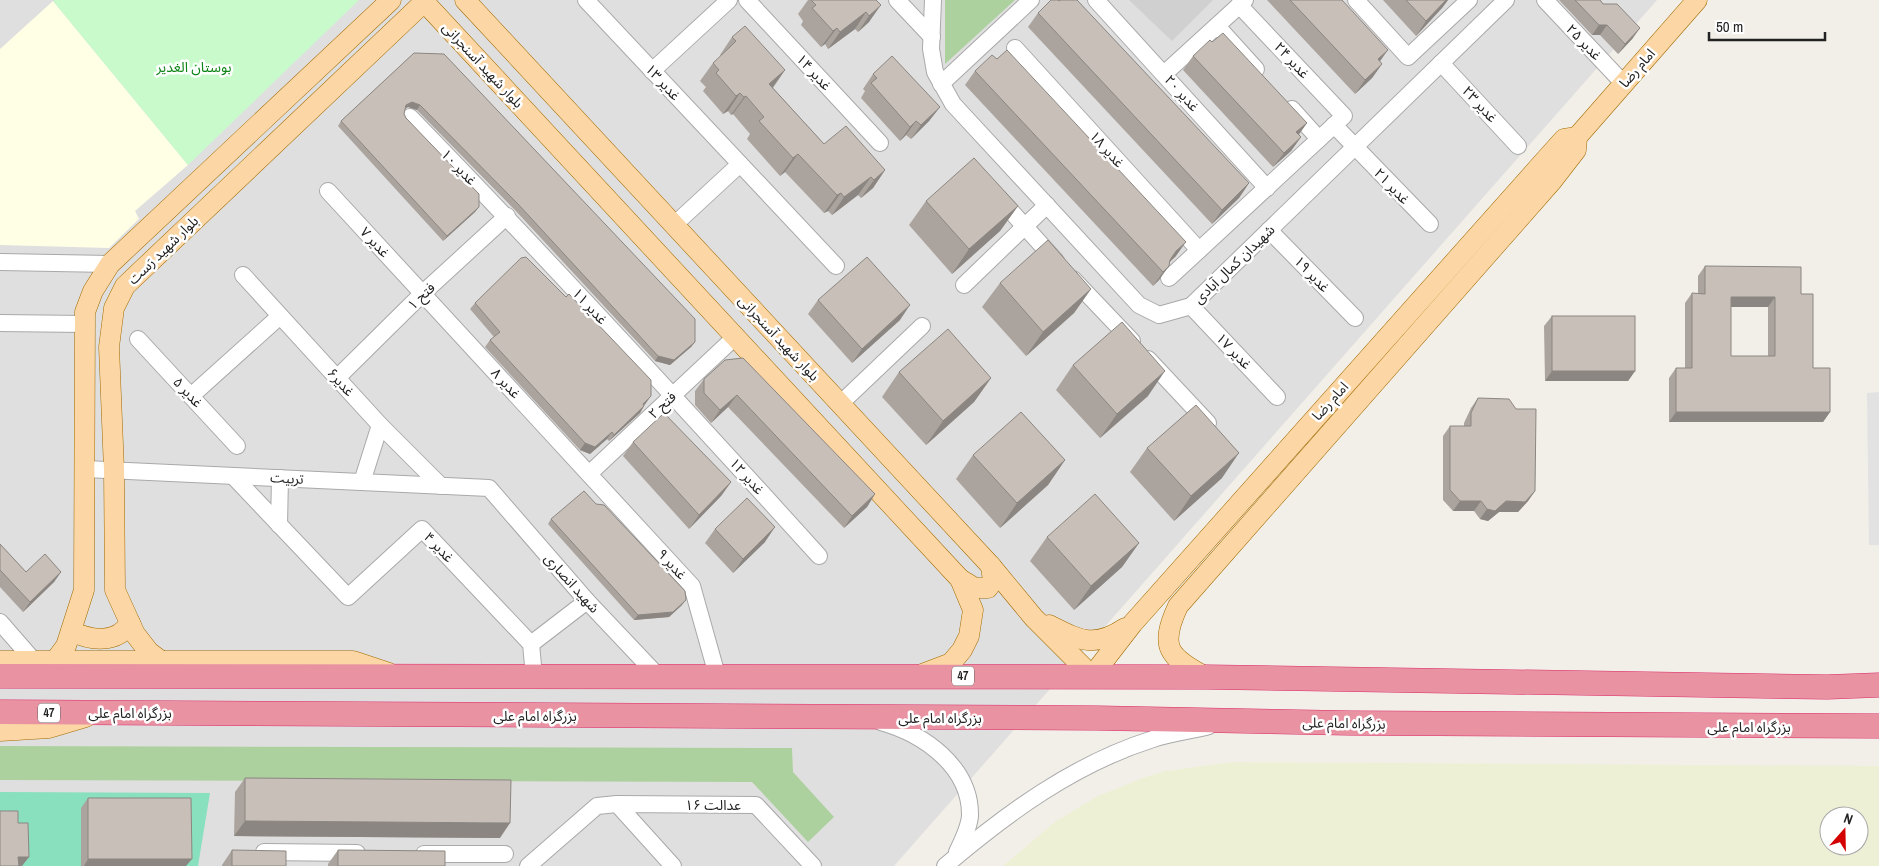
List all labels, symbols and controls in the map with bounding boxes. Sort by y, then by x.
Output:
scale bar [1709,10,1825,42]
text: 50 m [1716,16,1743,37]
street label: بلوار شهید آسنجرانی [439,18,528,112]
street label: غدیر ۲۵ [1562,20,1606,64]
street label: غدیر ۲۴ [1271,38,1313,82]
street label: امام رضا [1615,45,1660,93]
street label: غدیر ۱۴ [793,50,835,94]
park label: بوستان الغدیر [156,58,232,76]
street label: غدیر ۱۳ [642,60,684,104]
street label: غدیر ۲۰ [1161,71,1203,115]
street label: غدیر ۲۳ [1459,82,1501,126]
street label: غدیر ۱۸ [1086,127,1128,171]
street label: غدیر ۱۰ [437,145,481,189]
street label: غدیر ۲۱ [1370,164,1414,208]
street label: بلوار شهید رَست [124,212,202,288]
street label: شهیدان کمال آبادی [1190,221,1278,307]
street label: غدیر ۷ [356,223,394,261]
street label: غدیر ۱۹ [1290,252,1334,296]
street label: فتح ۱ [403,278,440,315]
street label: غدیر ۱۱ [569,284,611,328]
street label: بلوار شهید آسنجرانی [735,291,824,385]
street label: غدیر ۱۷ [1212,329,1256,373]
street label: غدیر۶ [324,364,358,400]
street label: غدیر ۸ [487,364,525,402]
street label: غدیر ۵ [169,373,207,411]
street label: امام رضا [1308,378,1354,426]
street label: فتح ۲ [644,388,681,424]
street label: غدیر ۱۲ [726,454,768,498]
street label: تربیت [270,468,304,488]
street label: غدیر ۴ [420,528,458,566]
street label: غدیر ۹ [653,545,691,583]
street label: شهید انصاری [540,549,604,617]
road number: 47 [952,666,974,686]
road number: 47 [38,704,60,722]
street label: بزرگراه امام علی [88,704,172,724]
street label: بزرگراه امام علی [493,707,577,727]
street label: بزرگراه امام علی [898,709,982,729]
street label: بزرگراه امام علی [1302,713,1386,735]
street label: بزرگراه امام علی [1707,718,1791,738]
street label: عدالت ۱۶ [685,796,741,814]
north arrow [1819,806,1869,856]
text: N [1841,809,1855,829]

